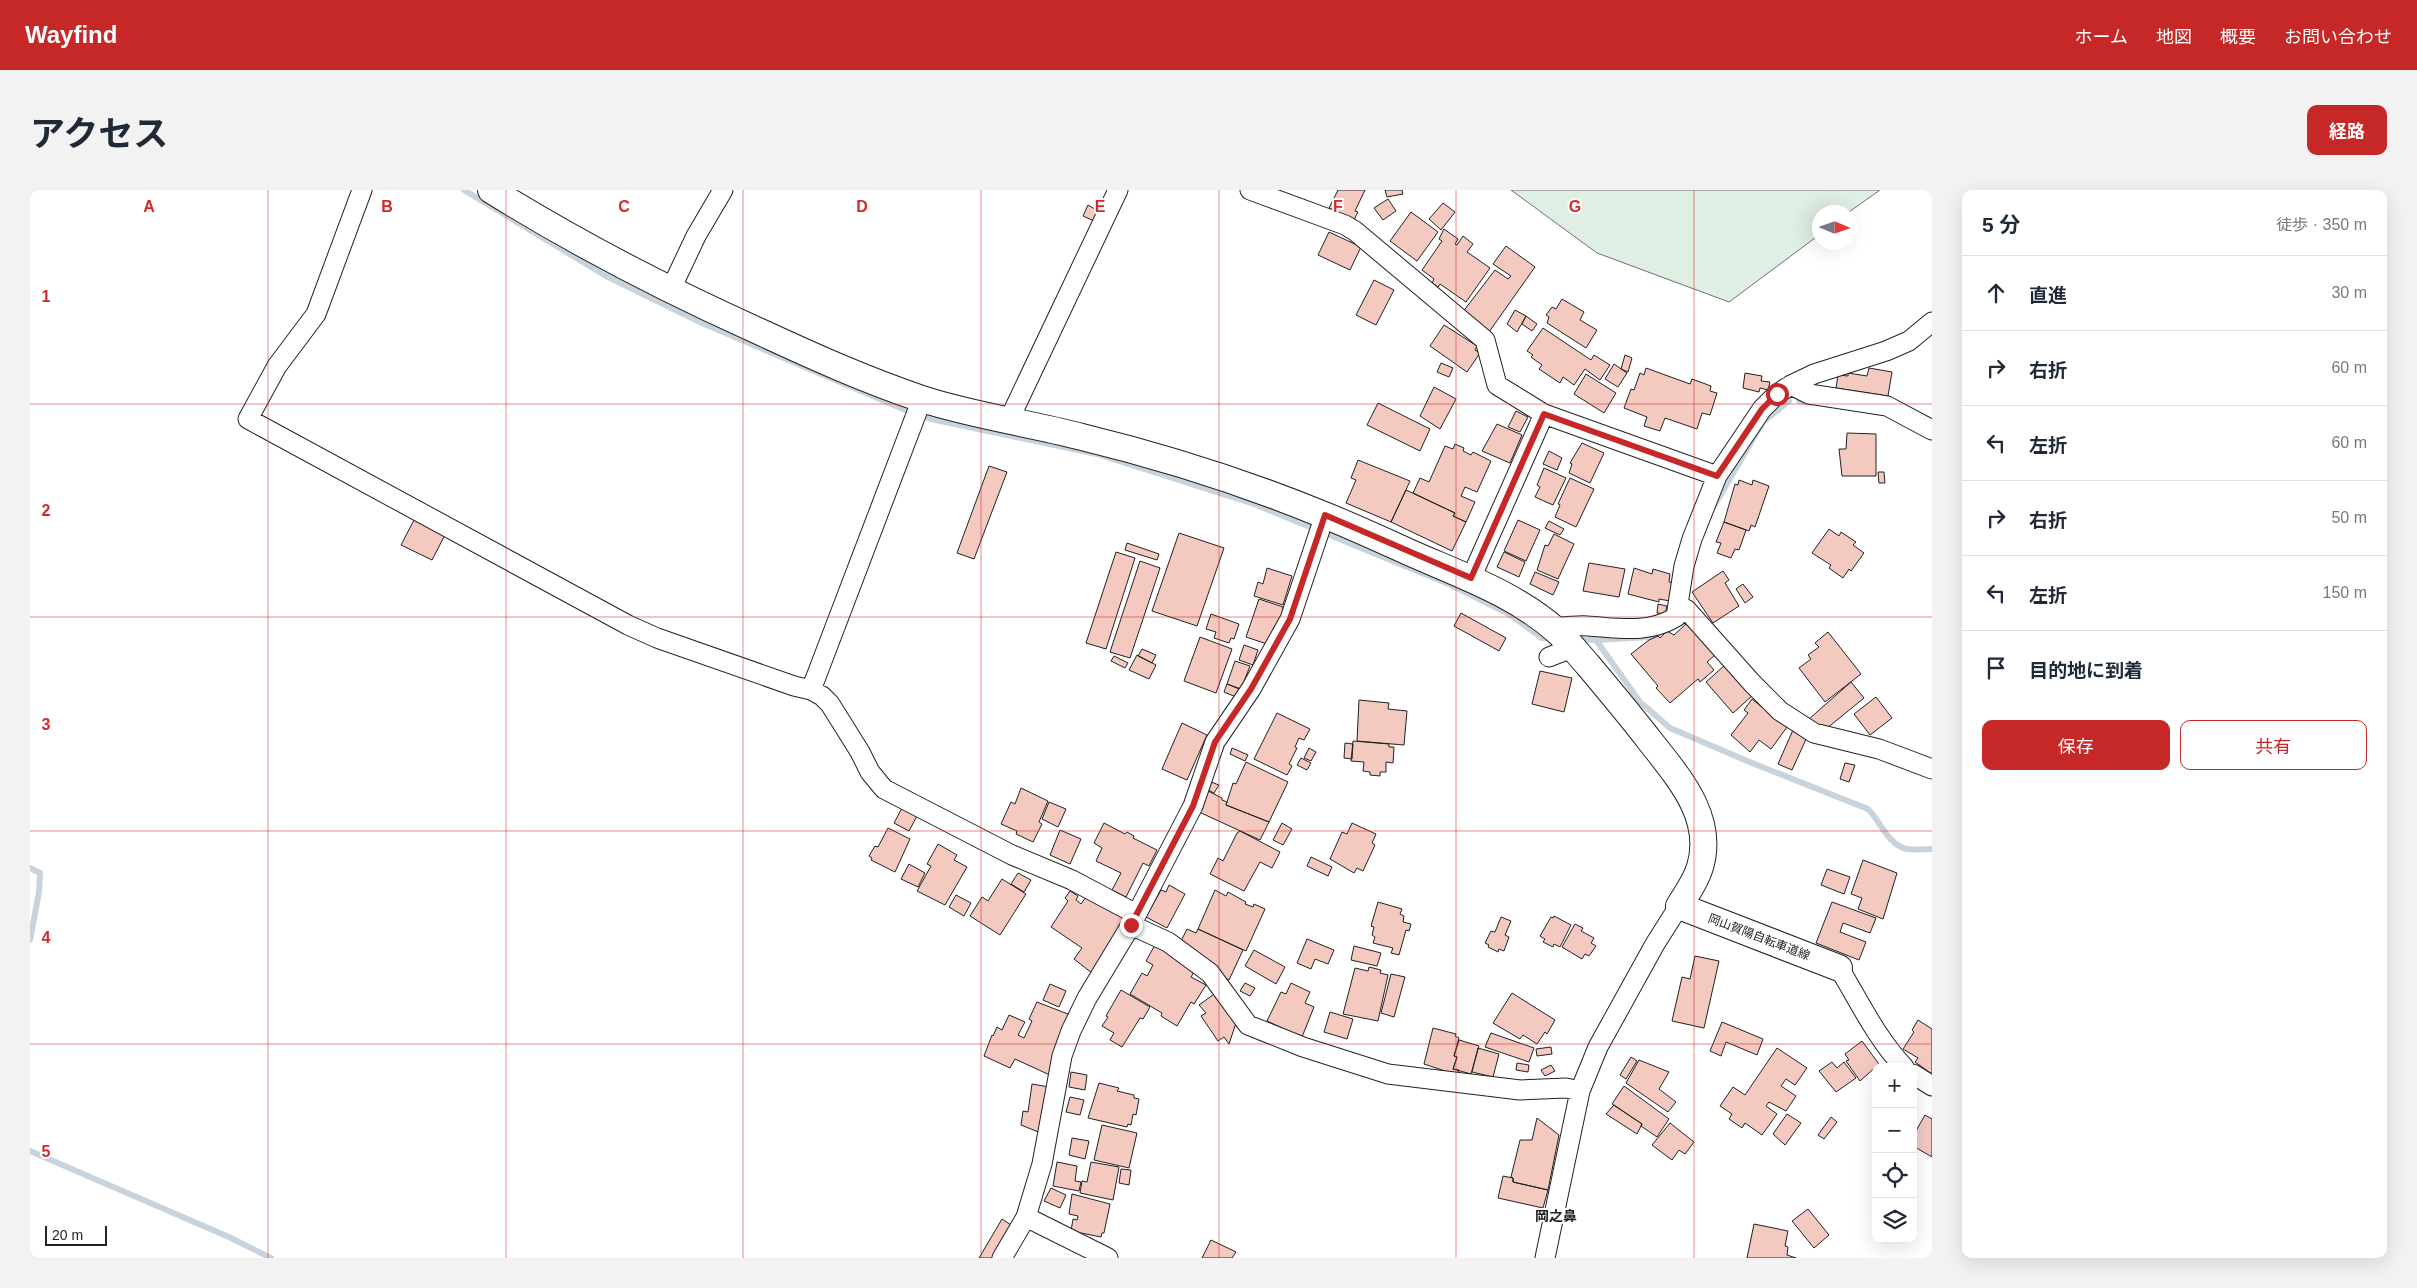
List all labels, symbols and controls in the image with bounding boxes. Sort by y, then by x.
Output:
text: Wayfind [25,21,117,48]
text: ホーム [2075,27,2128,47]
text: 地図 [2156,27,2192,47]
text: 概要 [2220,27,2256,47]
text: お問い合わせ [2284,27,2392,47]
button: 経路 [2307,105,2387,155]
text: アクセス [30,114,168,153]
text: A [143,198,155,215]
text: B [381,198,393,215]
text: C [618,198,630,215]
text: D [856,198,868,215]
text: E [1095,198,1106,215]
text: F [1333,198,1343,215]
text: G [1569,198,1581,215]
north arrow [1812,205,1857,250]
text: 5 分 [1982,213,2021,236]
text: 徒歩 · 350 m [2276,216,2367,233]
icon: ahead [1982,279,2010,307]
text: 30 m [2331,284,2367,301]
text: 直進 [2029,285,2067,306]
text: 1 [42,288,51,305]
icon: right [1982,354,2010,382]
text: 60 m [2331,359,2367,376]
text: 右折 [2029,360,2067,381]
route start [1766,383,1789,406]
icon: left [1982,429,2010,457]
text: 60 m [2331,434,2367,451]
text: 左折 [2029,435,2067,456]
text: 2 [42,502,51,519]
icon: right [1982,504,2010,532]
text: 50 m [2331,509,2367,526]
text: 右折 [2029,510,2067,531]
icon: left [1982,579,2010,607]
text: 150 m [2323,584,2367,601]
text: 左折 [2029,585,2067,606]
icon: arrive [1982,654,2010,682]
text: 目的地に到着 [2029,660,2143,681]
text: 3 [42,716,51,733]
button: 保存 [1982,720,2170,770]
button: 共有 [2180,720,2367,770]
street label: 岡山賀陽自転車道線 [1706,911,1812,963]
route end [1120,914,1143,937]
text: 4 [42,929,51,946]
map controls [1872,1063,1917,1243]
button: + [1872,1063,1917,1108]
button: − [1872,1108,1917,1153]
text: 5 [42,1143,51,1160]
button: locate [1872,1153,1917,1198]
button: layers [1872,1198,1917,1243]
district label: 岡之鼻 [1535,1208,1577,1224]
scale bar [45,1223,108,1246]
text: 20 m [52,1227,83,1243]

